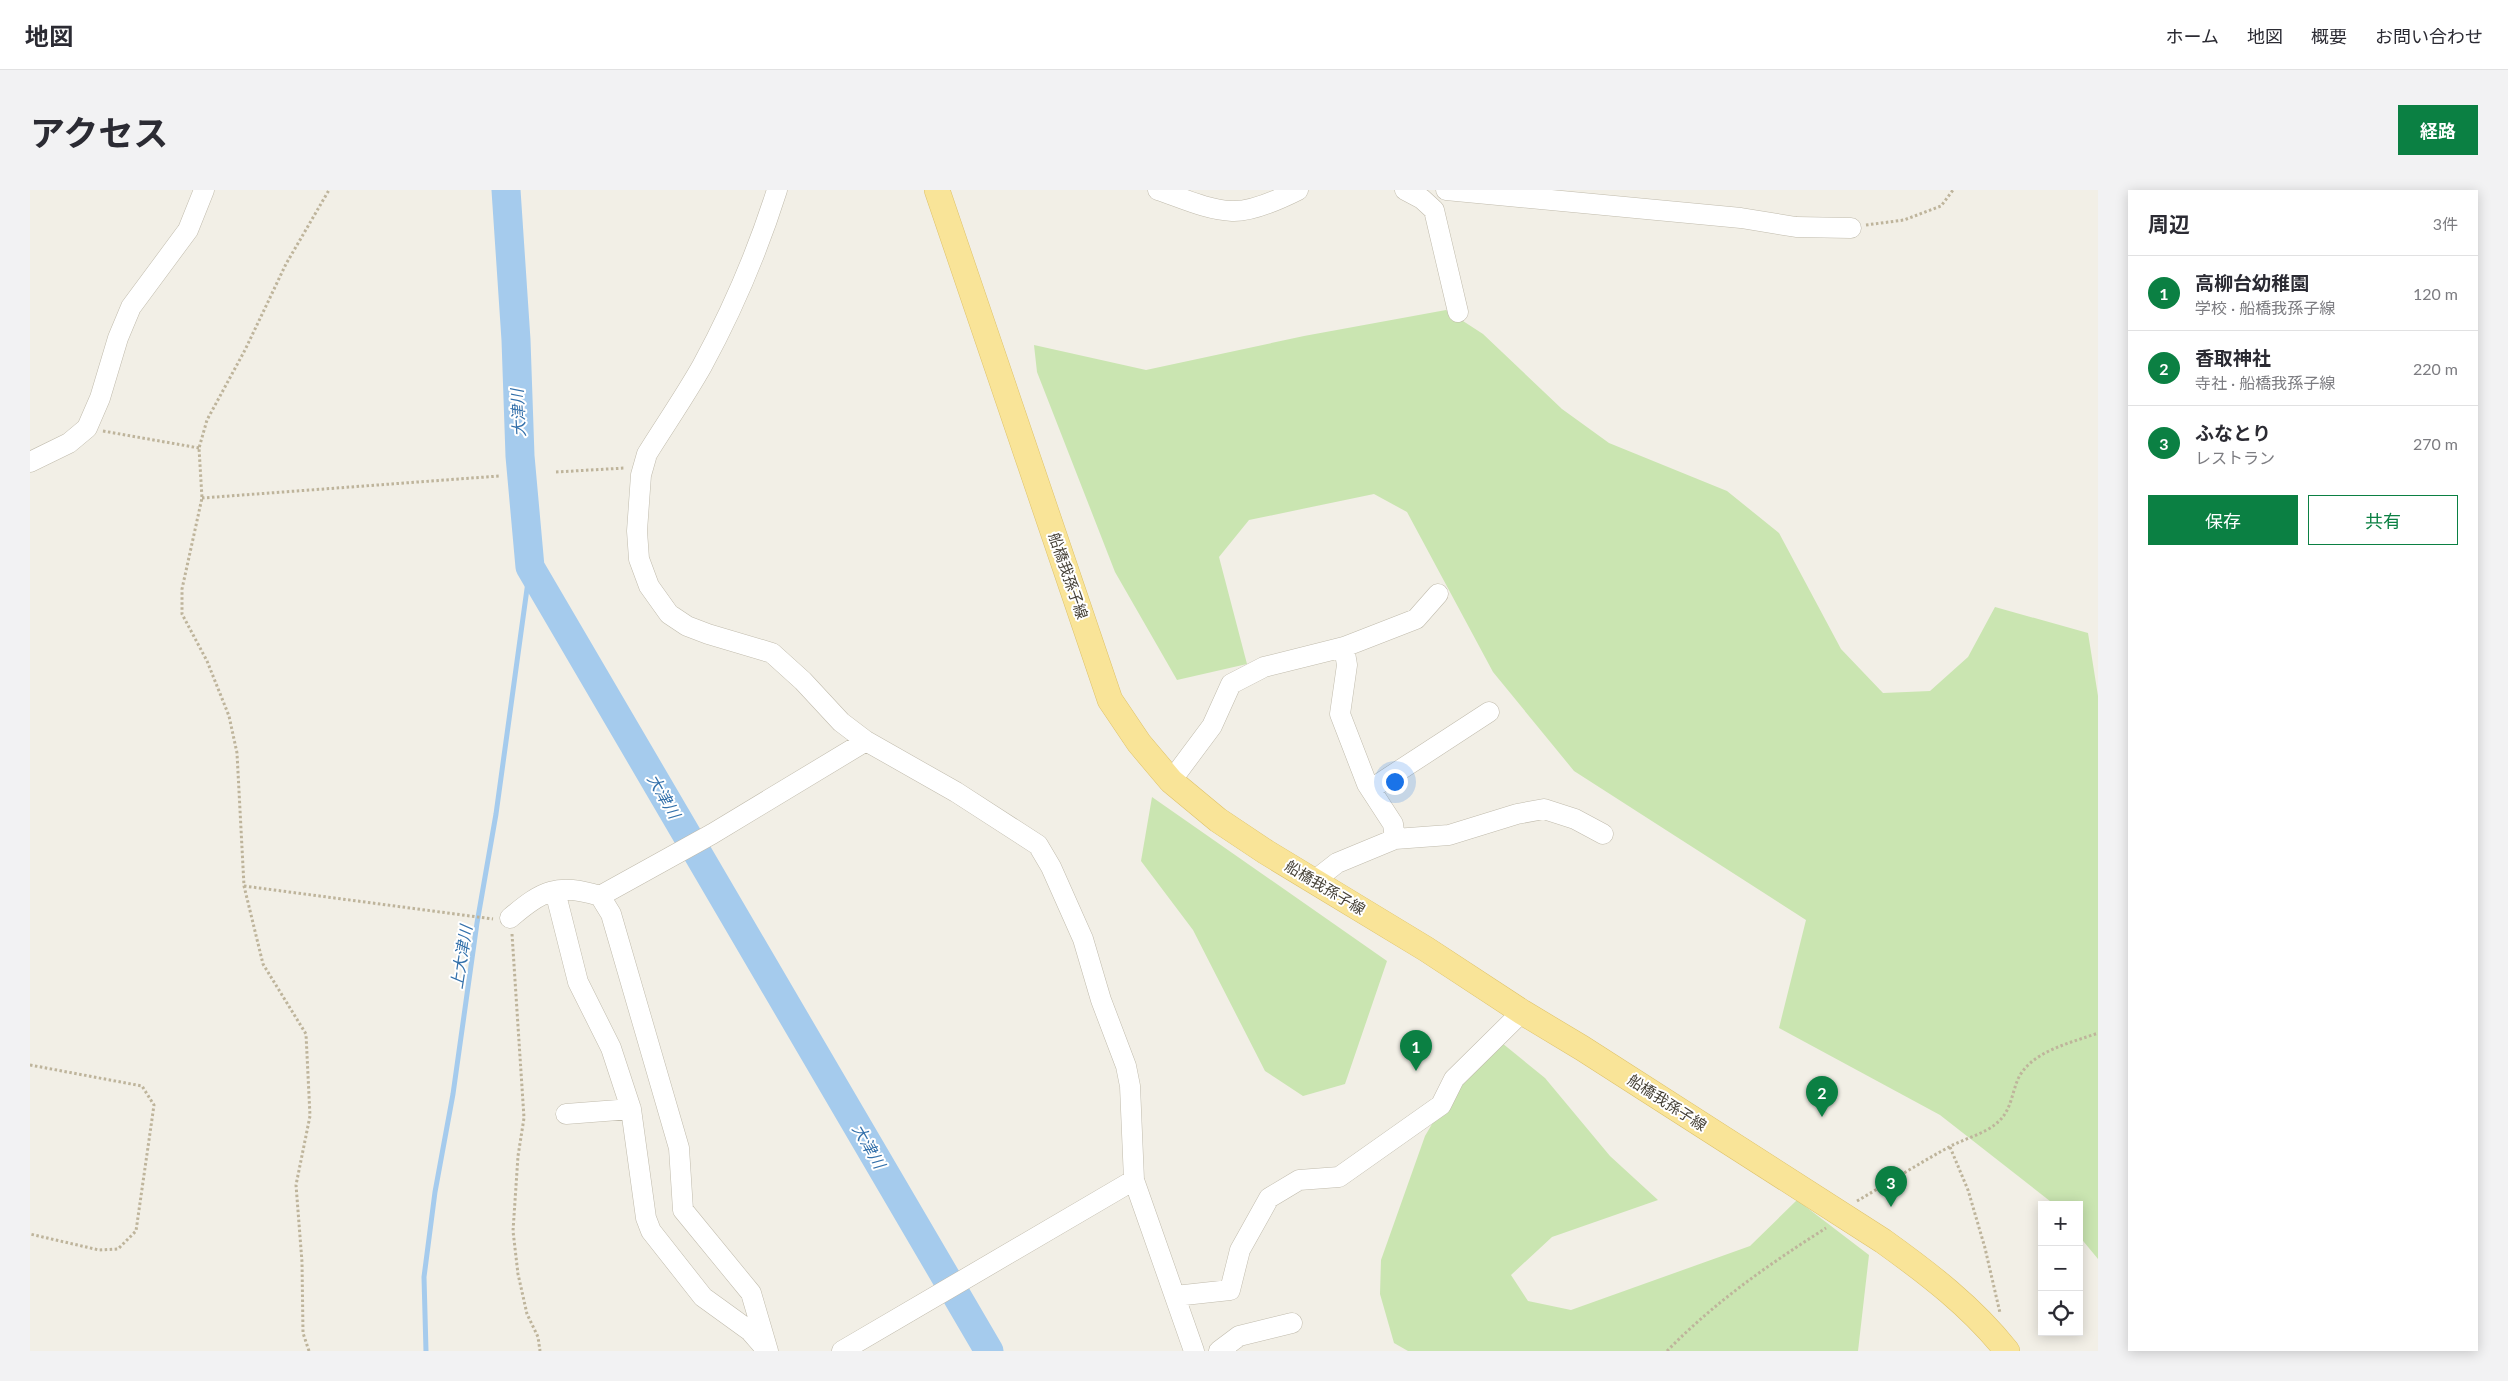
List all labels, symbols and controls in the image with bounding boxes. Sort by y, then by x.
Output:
text: 地図 [25,21,73,50]
text: ホーム [2166,25,2219,47]
text: 地図 [2247,25,2283,47]
text: 概要 [2311,25,2347,47]
text: お問い合わせ [2375,25,2483,47]
button: 経路 [2398,105,2478,155]
text: アクセス [30,111,168,153]
text: 周辺 [2148,211,2190,236]
text: 3件 [2433,214,2458,233]
text: 高柳台幼稚園 [2195,271,2309,294]
text: 1 [2159,284,2169,303]
text: 120 m [2413,284,2458,303]
text: 学校 · 船橋我孫子線 [2195,298,2335,317]
text: 香取神社 [2195,346,2271,369]
text: 2 [2159,359,2169,378]
text: 220 m [2413,359,2458,378]
text: 寺社 · 船橋我孫子線 [2195,373,2335,392]
water label: 大津川 [507,387,528,437]
text: ふなとり [2195,421,2271,444]
text: 3 [2159,434,2169,453]
text: 270 m [2413,434,2458,453]
text: レストラン [2195,448,2275,467]
button: 保存 [2148,495,2298,545]
button: 共有 [2308,495,2458,545]
street label: 船橋我孫子線 [1046,530,1092,621]
your location [1382,769,1408,795]
water label: 大津川 [644,770,686,823]
street label: 船橋我孫子線 [1282,856,1369,918]
water label: 上大津川 [446,922,475,990]
pin: 1 [1400,1030,1432,1071]
street label: 船橋我孫子線 [1625,1070,1710,1134]
pin: 2 [1806,1076,1838,1117]
water label: 大津川 [849,1120,891,1173]
pin: 3 [1875,1166,1907,1207]
map controls [2038,1201,2083,1336]
button: + [2038,1201,2083,1246]
button: − [2038,1246,2083,1291]
button: locate [2038,1291,2083,1336]

